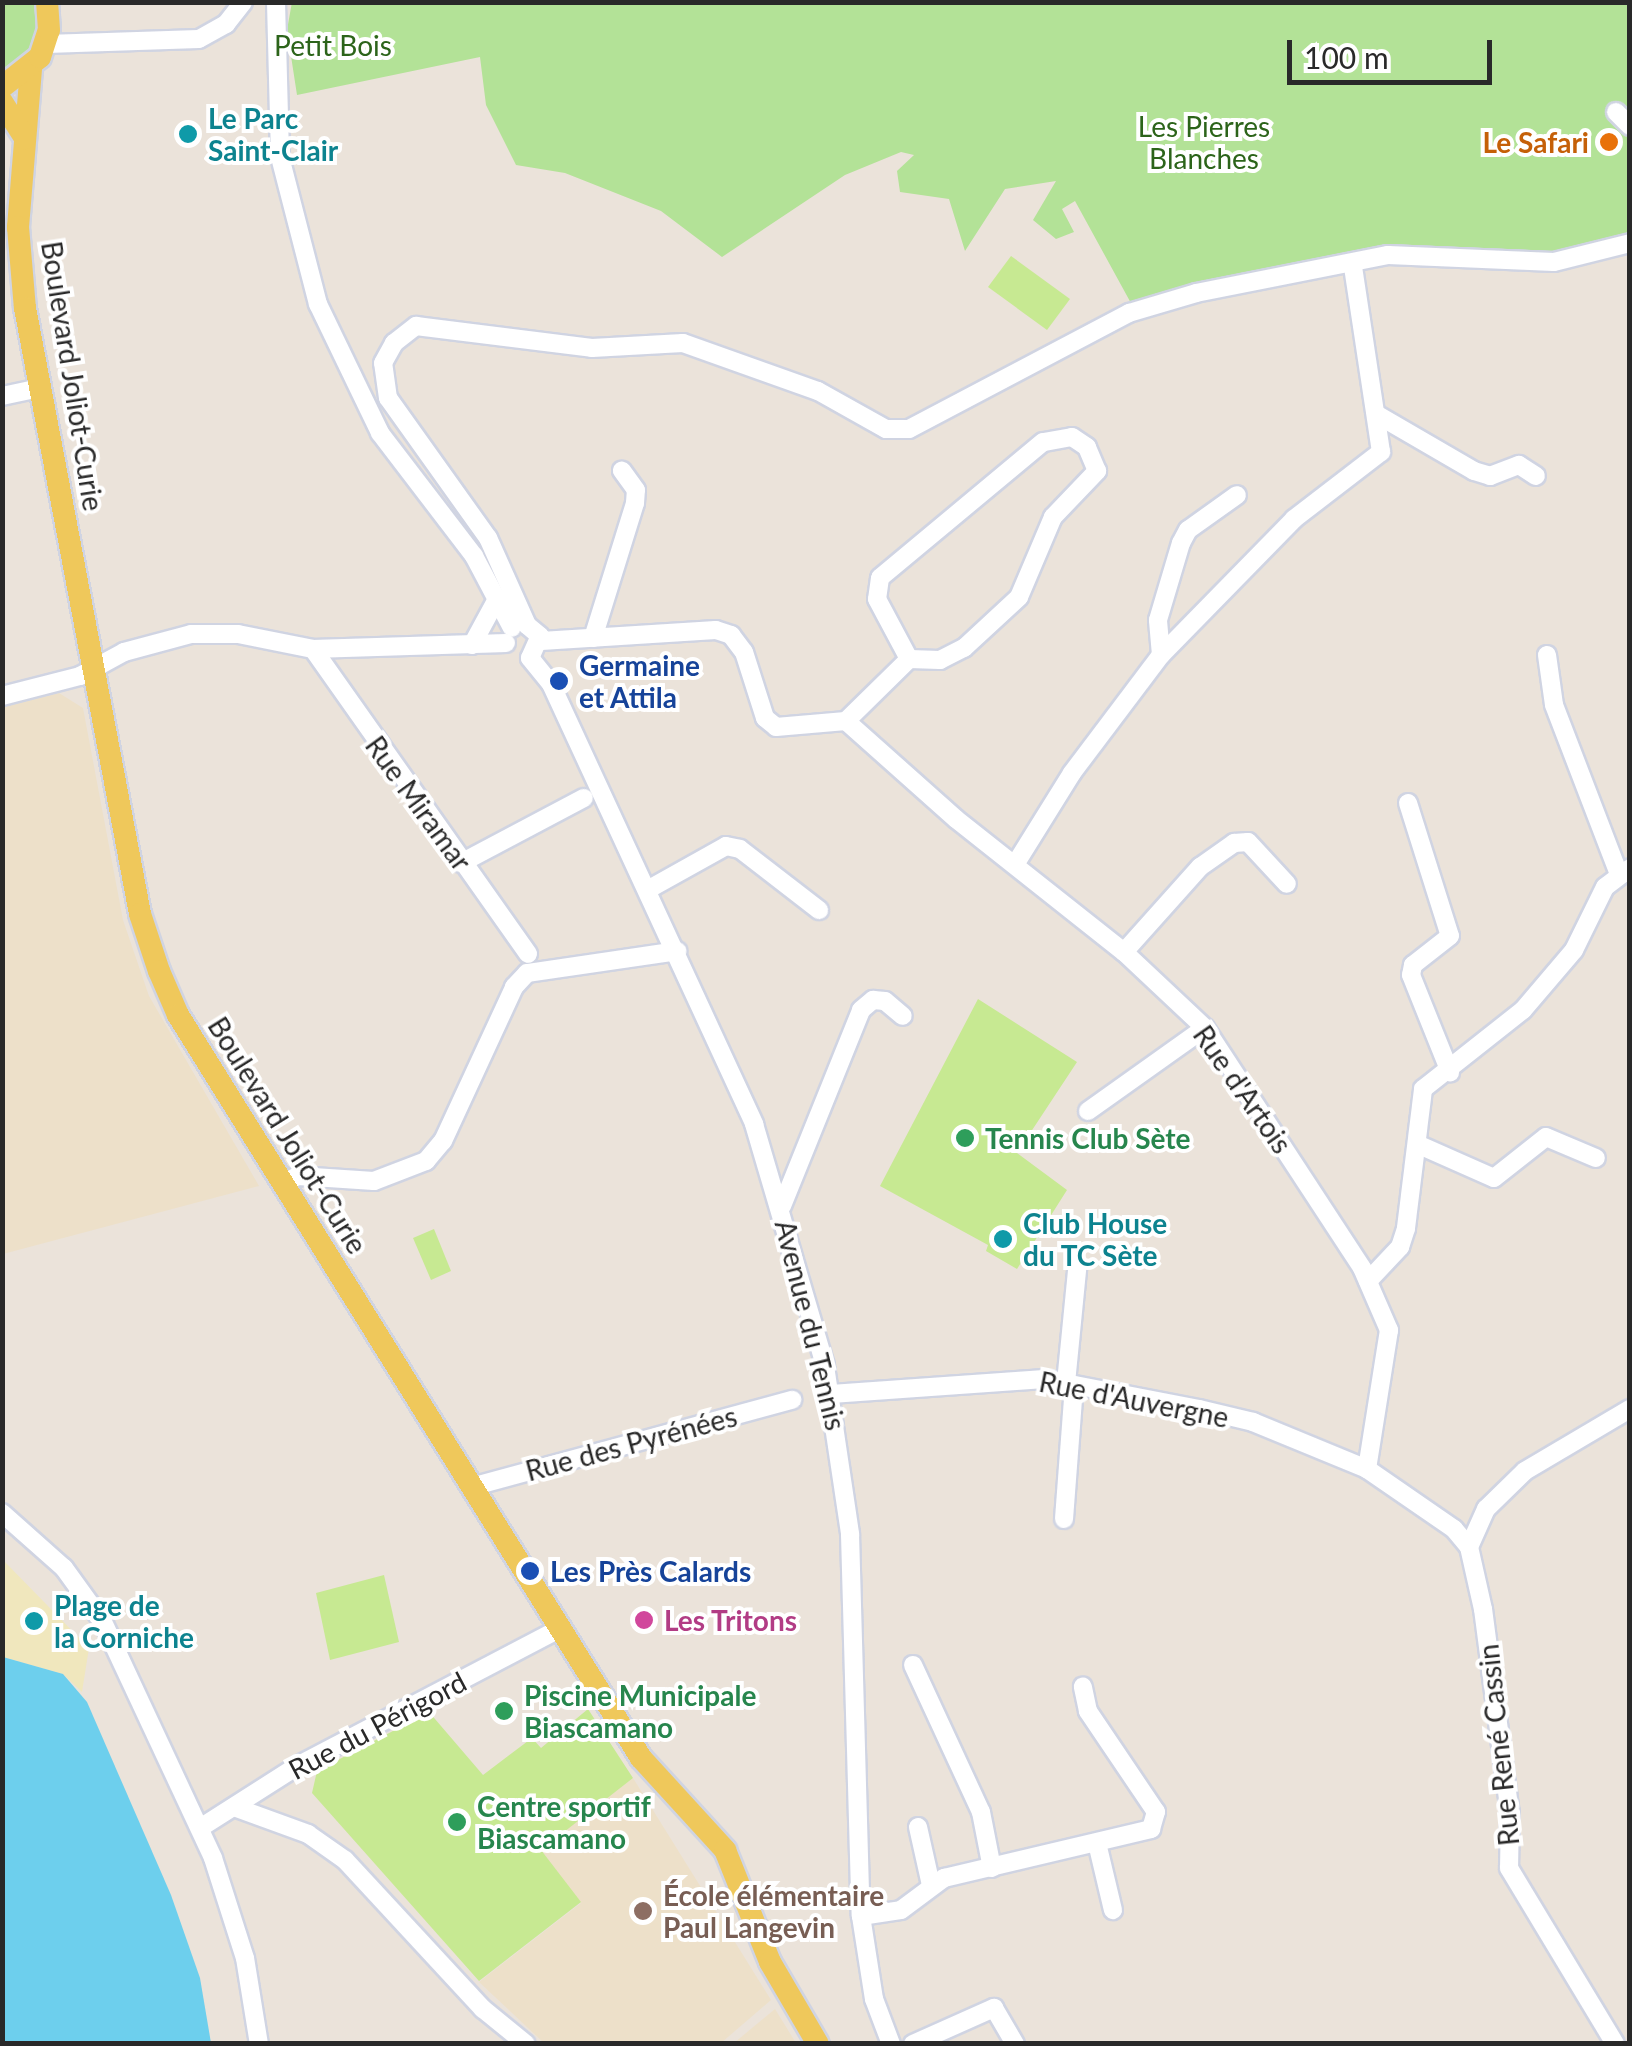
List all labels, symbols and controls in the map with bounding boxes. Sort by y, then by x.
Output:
scale bar [1292,20,1497,82]
park label: Petit Bois [274,28,392,62]
text: 100 m [1304,39,1389,75]
place label: Le Parc Saint-Clair [208,101,338,167]
park label: Les Pierres Blanches [1138,109,1270,175]
marker: Le Parc Saint-Clair [177,123,199,145]
place label: Le Safari [1483,125,1589,159]
marker: Le Safari [1598,131,1620,153]
street label: Boulevard Joliot-Curie [35,238,111,514]
place label: Germaine et Attila [579,648,700,714]
marker: Germaine et Attila [548,670,570,692]
street label: Rue Miramar [359,729,479,877]
street label: Boulevard Joliot-Curie [201,1010,375,1260]
street label: Rue d'Artois [1187,1019,1299,1159]
place label: Tennis Club Sète [985,1121,1191,1155]
marker: Tennis Club Sète [954,1127,976,1149]
place label: Club House du TC Sète [1023,1206,1167,1272]
street label: Avenue du Tennis [769,1216,853,1434]
marker: Club House du TC Sète [992,1228,1014,1250]
street label: Rue d'Auvergne [1036,1364,1232,1434]
street label: Rue des Pyrénées [522,1399,740,1487]
place label: Les Près Calards [550,1554,751,1588]
marker: Les Près Calards [519,1560,541,1582]
place label: Plage de la Corniche [54,1588,194,1654]
place label: Les Tritons [664,1603,798,1637]
marker: Les Tritons [633,1609,655,1631]
marker: Plage de la Corniche [23,1610,45,1632]
street label: Rue René Cassin [1471,1642,1525,1848]
street label: Rue du Périgord [282,1664,472,1786]
place label: Piscine Municipale Biascamano [524,1678,756,1744]
marker: Piscine Municipale Biascamano [493,1700,515,1722]
place label: Centre sportif Biascamano [477,1789,651,1855]
marker: Centre sportif Biascamano [446,1811,468,1833]
place label: École élémentaire Paul Langevin [663,1878,884,1944]
marker: École élémentaire Paul Langevin [632,1900,654,1922]

